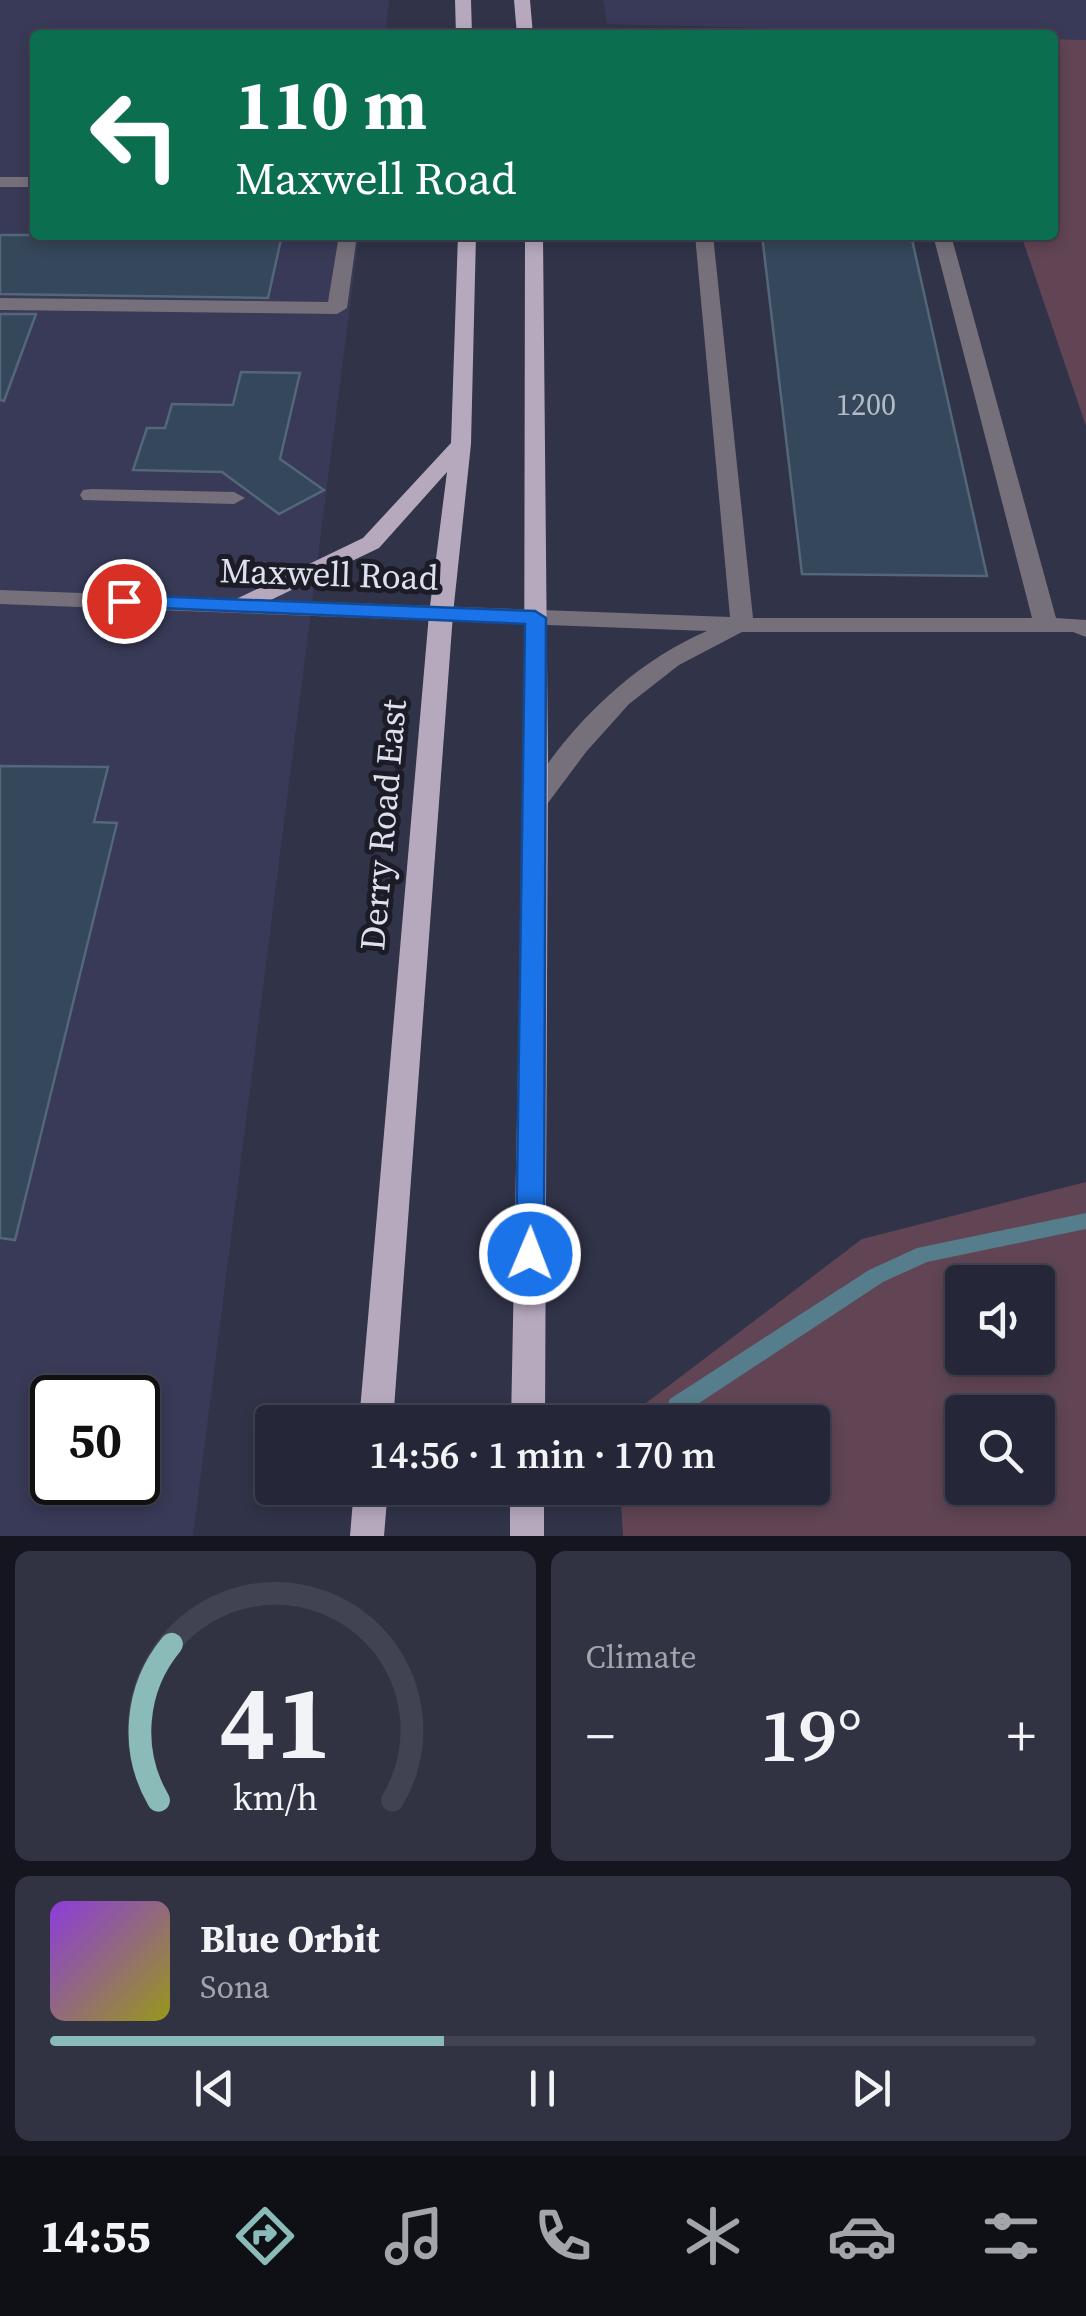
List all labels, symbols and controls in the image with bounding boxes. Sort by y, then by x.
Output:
text: 110 m [235,56,427,152]
icon: left [70,70,200,200]
text: Maxwell Road [235,147,517,209]
house number: 1200 [836,384,896,425]
street label: Maxwell Road [219,546,439,602]
pin [82,559,167,644]
icon: arrive [97,574,152,629]
street label: Derry Road East [348,697,418,952]
position arrow [478,1202,582,1306]
map controls [945,1265,1055,1505]
button: sound [945,1265,1055,1375]
speed limit sign: 50 [30,1375,160,1505]
button: search [945,1395,1055,1505]
text: 14:56 · 1 min · 170 m [369,1429,716,1481]
text: Climate [586,1635,697,1679]
text: 41 [219,1650,332,1793]
text: 19° [759,1683,862,1786]
text: − [586,1698,615,1773]
text: + [1007,1698,1036,1773]
text: km/h [233,1773,318,1822]
text: Blue Orbit [200,1913,380,1965]
text: Sona [200,1965,270,2009]
icon: previous [187,2061,242,2116]
icon: pause [515,2061,570,2116]
icon: next [844,2061,899,2116]
icon: directions [230,2201,300,2271]
icon: music [379,2201,449,2271]
icon: phone [528,2201,598,2271]
icon: climate [678,2201,748,2271]
icon: car [827,2201,897,2271]
icon: filters [976,2201,1046,2271]
text: 14:55 [40,2205,151,2267]

